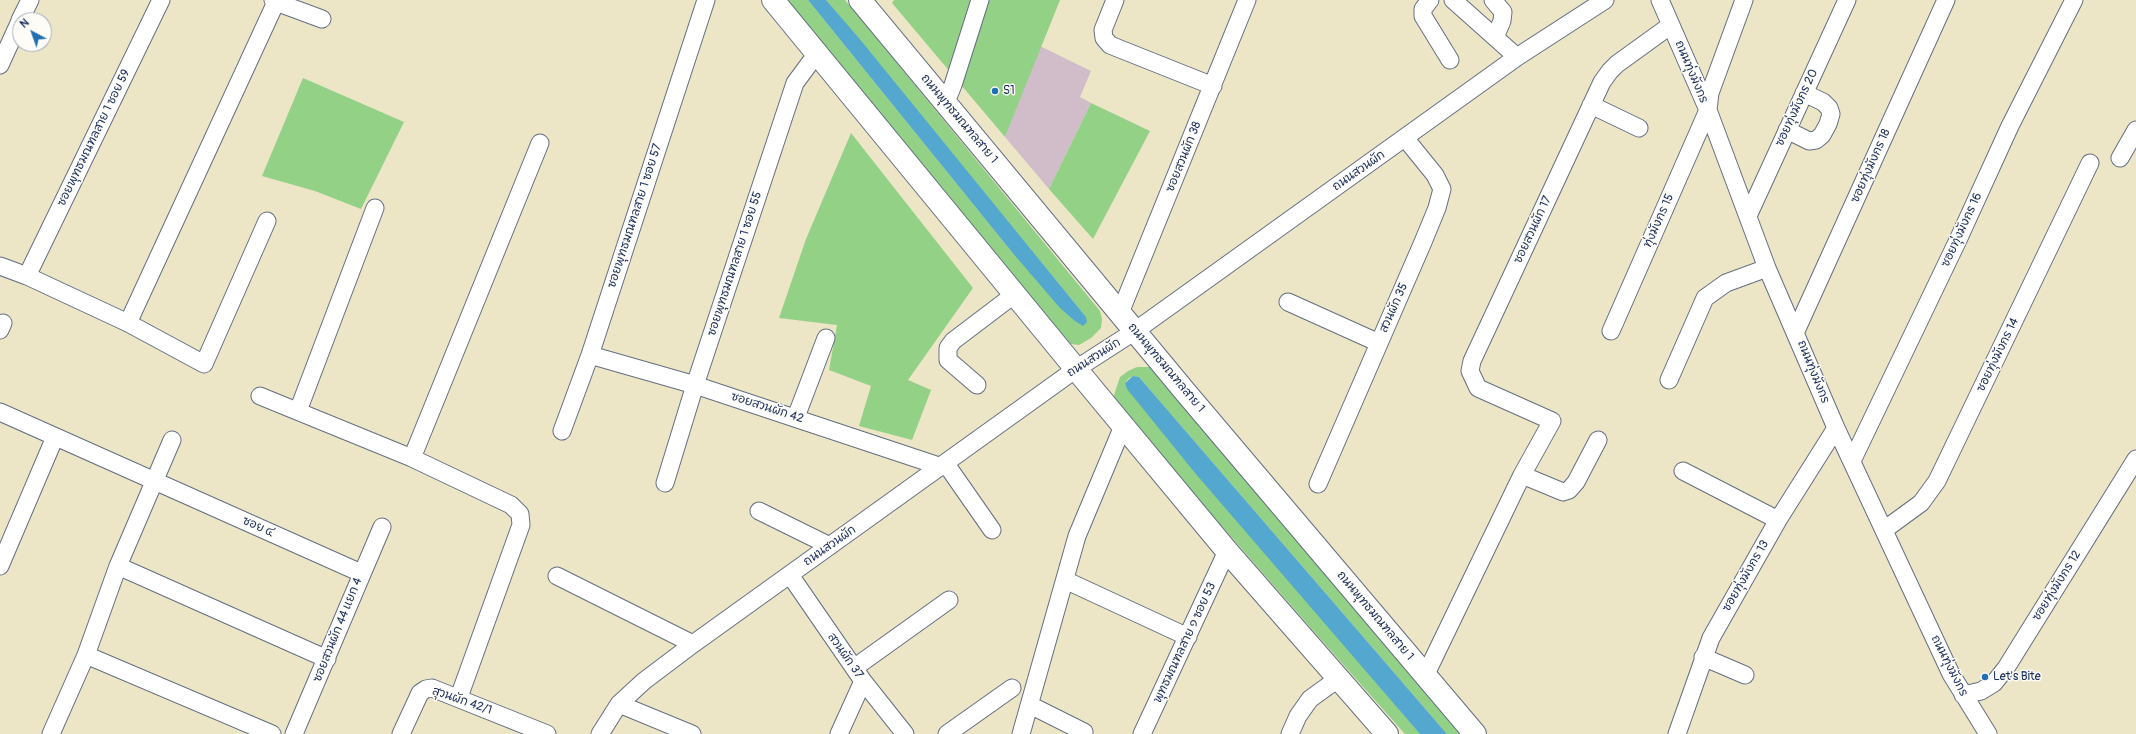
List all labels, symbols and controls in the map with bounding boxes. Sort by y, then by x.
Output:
north arrow [12,12,52,52]
text: N [17,16,32,31]
street label: ถนนทุ่งมังกร [1671,38,1711,106]
street label: ซอยพุทธมณฑลสาย 1 ซอย 59 [54,67,134,209]
street label: ซอยทุ่งมังกร 20 [1773,67,1821,149]
street label: ถนนพุทธมณฑลสาย 1 [918,72,1000,166]
place label: S1 [1003,84,1015,98]
marker: S1 [990,86,1000,96]
street label: ซอยสวนผัก 38 [1163,120,1205,194]
street label: ซอยทุ่งมังกร 18 [1848,127,1894,205]
street label: ซอยพุทธมณฑลสาย 1 ซอย 57 [605,142,665,290]
street label: ถนนสวนผัก [1330,148,1388,194]
street label: ซอยพุทธมณฑลสาย 1 ซอย 55 [705,190,765,338]
street label: ซอยทุ่งมังกร 16 [1939,191,1985,269]
street label: ทุ่งมังกร 15 [1641,192,1677,250]
street label: ซอยสวนผัก 17 [1511,194,1555,266]
street label: สวนผัก 35 [1377,281,1411,335]
street label: ซอยทุ่งมังกร 14 [1974,316,2022,394]
street label: ถนนพุทธมณฑลสาย 1 [1125,321,1207,415]
street label: ถนนสวนผัก [1065,335,1123,381]
street label: ถนนทุ่งมังกร [1794,338,1832,406]
street label: ซอยสวนผัก 42 [729,389,805,427]
street label: ซอย ๔ [240,514,276,540]
street label: ถนนสวนผัก [801,523,859,569]
street label: ซอยทุ่งมังกร 13 [1720,538,1772,614]
street label: ซอยทุ่งมังกร 12 [2030,548,2084,624]
street label: ถนนพุทธมณฑลสาย 1 [1334,569,1416,663]
street label: ซอยสวนผัก 44 แยก 4 [310,576,366,684]
street label: พุทธมณฑลสาย ๑ ซอย 53 [1151,580,1219,706]
street label: สวนผัก 37 [824,630,866,682]
street label: ถนนทุ่งมังกร [1927,633,1971,699]
place label: Let's Bite [1993,670,2041,684]
marker: Let's Bite [1980,672,1990,682]
street label: สุวนผัก 42/1 [430,684,494,718]

